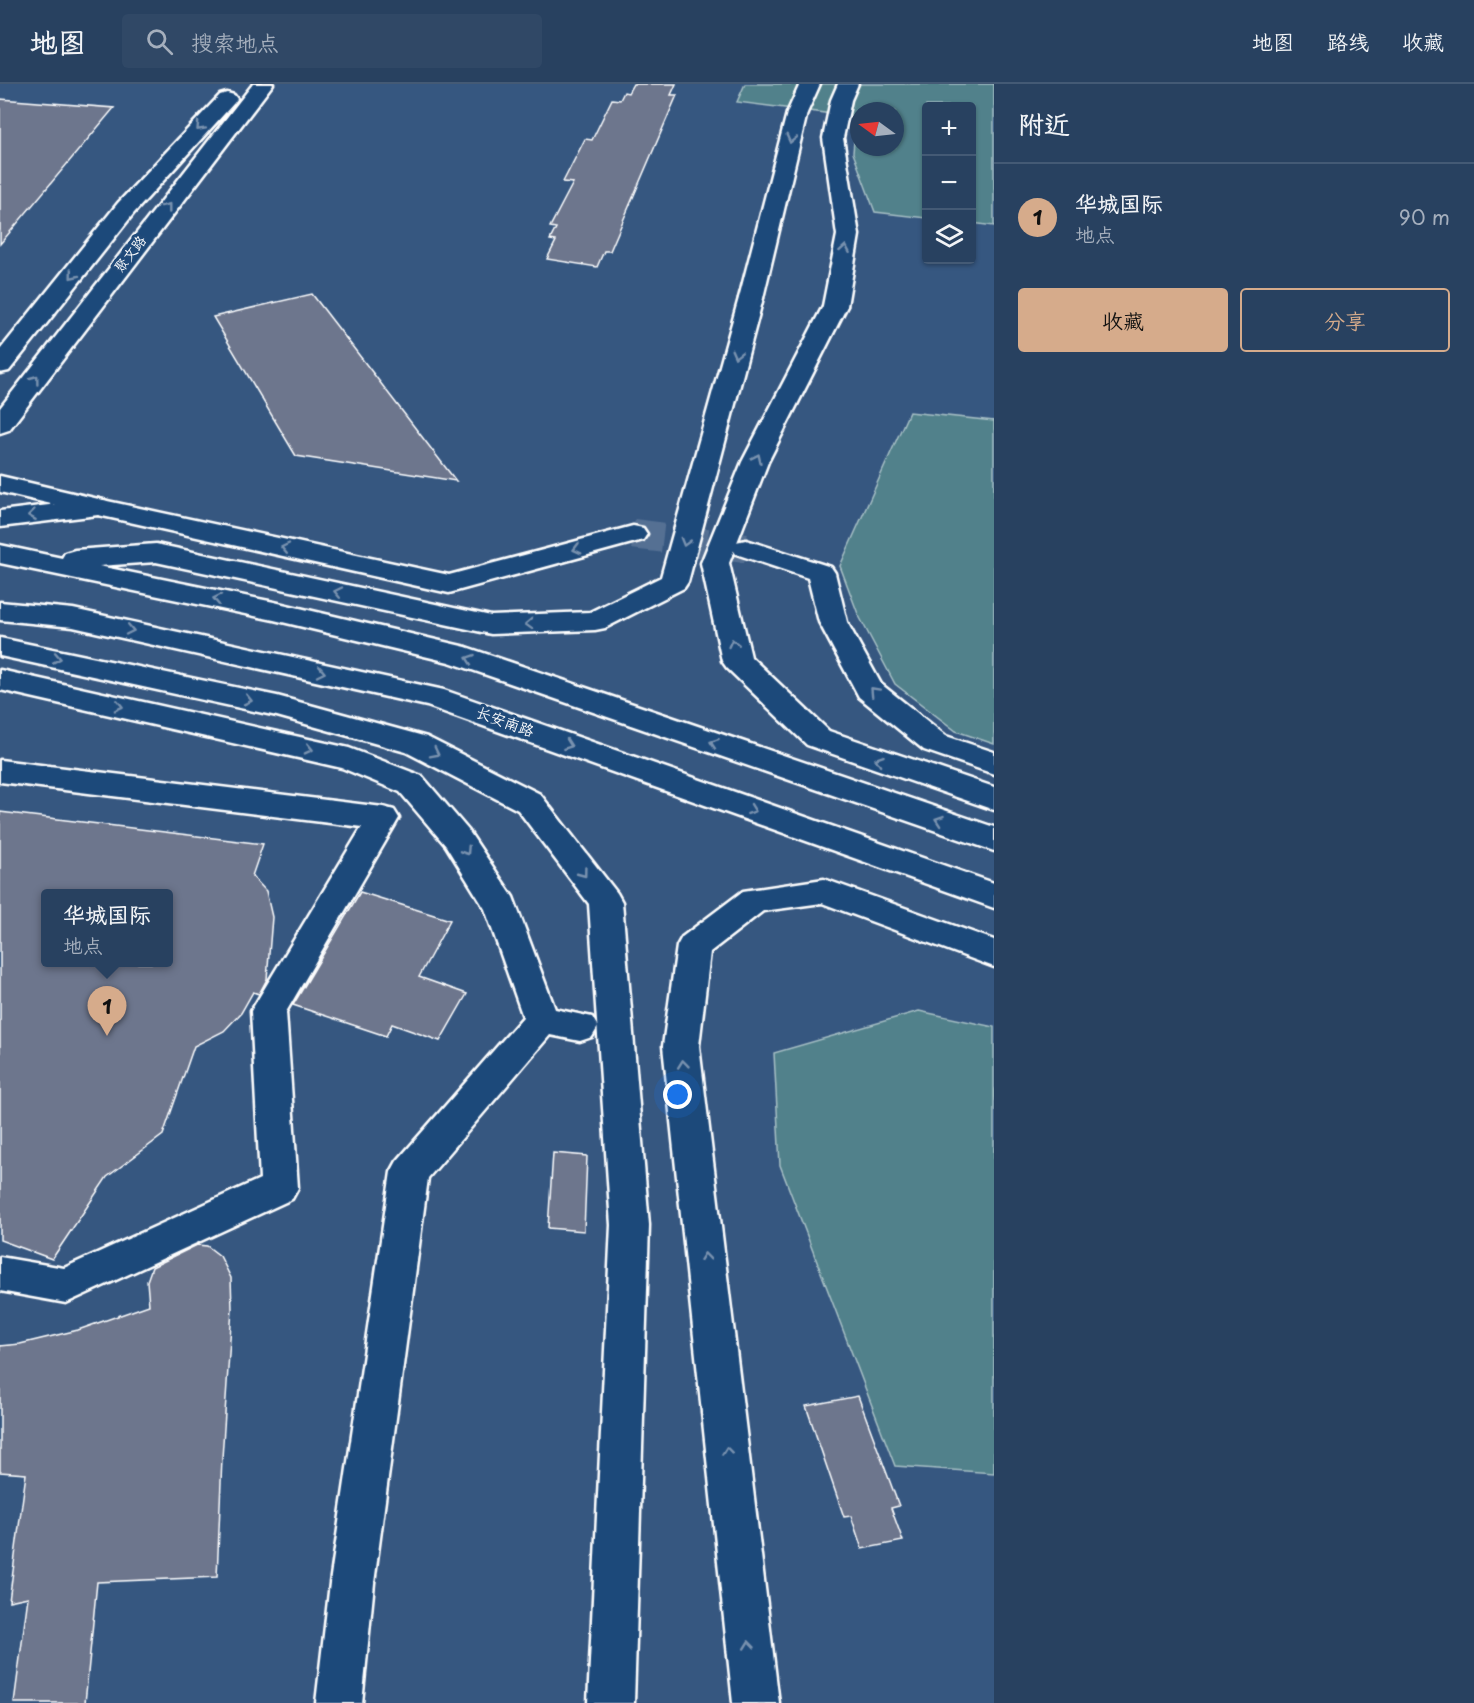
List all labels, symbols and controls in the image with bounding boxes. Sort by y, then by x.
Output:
search box [122,14,542,68]
text: 地图 [30,20,86,63]
icon: search [143,25,176,58]
text: 搜索地点 [191,25,279,58]
text: 地图 [1252,25,1294,57]
text: 路线 [1327,25,1369,57]
text: 收藏 [1402,25,1444,57]
north arrow [850,102,904,156]
map controls [922,102,976,264]
button: + [922,102,976,156]
text: 附近 [1018,104,1070,143]
one-way arrow [197,120,208,131]
one-way arrow [785,134,798,144]
button: − [922,156,976,210]
text: 华城国际 [1075,186,1163,219]
text: 1 [1033,202,1042,232]
text: 90 m [1399,202,1450,232]
one-way arrow [159,203,170,214]
button: layers [922,210,976,264]
text: 地点 [1075,219,1115,249]
street label: 聚文路 [108,231,151,277]
one-way arrow [838,244,851,254]
one-way arrow [69,268,80,279]
button: 收藏 [1018,288,1228,352]
button: 分享 [1240,288,1450,352]
one-way arrow [731,349,744,359]
one-way arrow [28,374,39,385]
one-way arrow [749,454,761,465]
one-way arrow [28,508,37,521]
one-way arrow [680,536,692,547]
one-way arrow [281,542,291,555]
one-way arrow [572,542,582,555]
one-way arrow [333,586,343,599]
one-way arrow [212,593,222,606]
one-way arrow [525,617,534,630]
one-way arrow [125,623,135,636]
one-way arrow [727,638,740,648]
one-way arrow [52,651,62,664]
one-way arrow [465,654,476,667]
one-way arrow [316,665,326,678]
one-way arrow [870,688,881,698]
one-way arrow [243,692,253,705]
one-way arrow [113,699,123,712]
street label: 长安南路 [473,700,538,742]
one-way arrow [562,737,573,750]
one-way arrow [710,738,720,750]
one-way arrow [303,742,313,755]
one-way arrow [429,746,440,758]
one-way arrow [874,754,885,767]
one-way arrow [746,802,757,815]
one-way arrow [934,814,945,827]
one-way arrow [459,844,470,855]
one-way arrow [576,866,587,877]
popup [41,889,173,967]
text: 华城国际 [63,897,151,930]
text: 地点 [63,930,103,960]
pin: 1 [88,986,126,1036]
one-way arrow [678,1059,690,1068]
your location [663,1080,692,1109]
one-way arrow [699,1253,712,1262]
one-way arrow [721,1447,734,1456]
one-way arrow [743,1640,756,1649]

